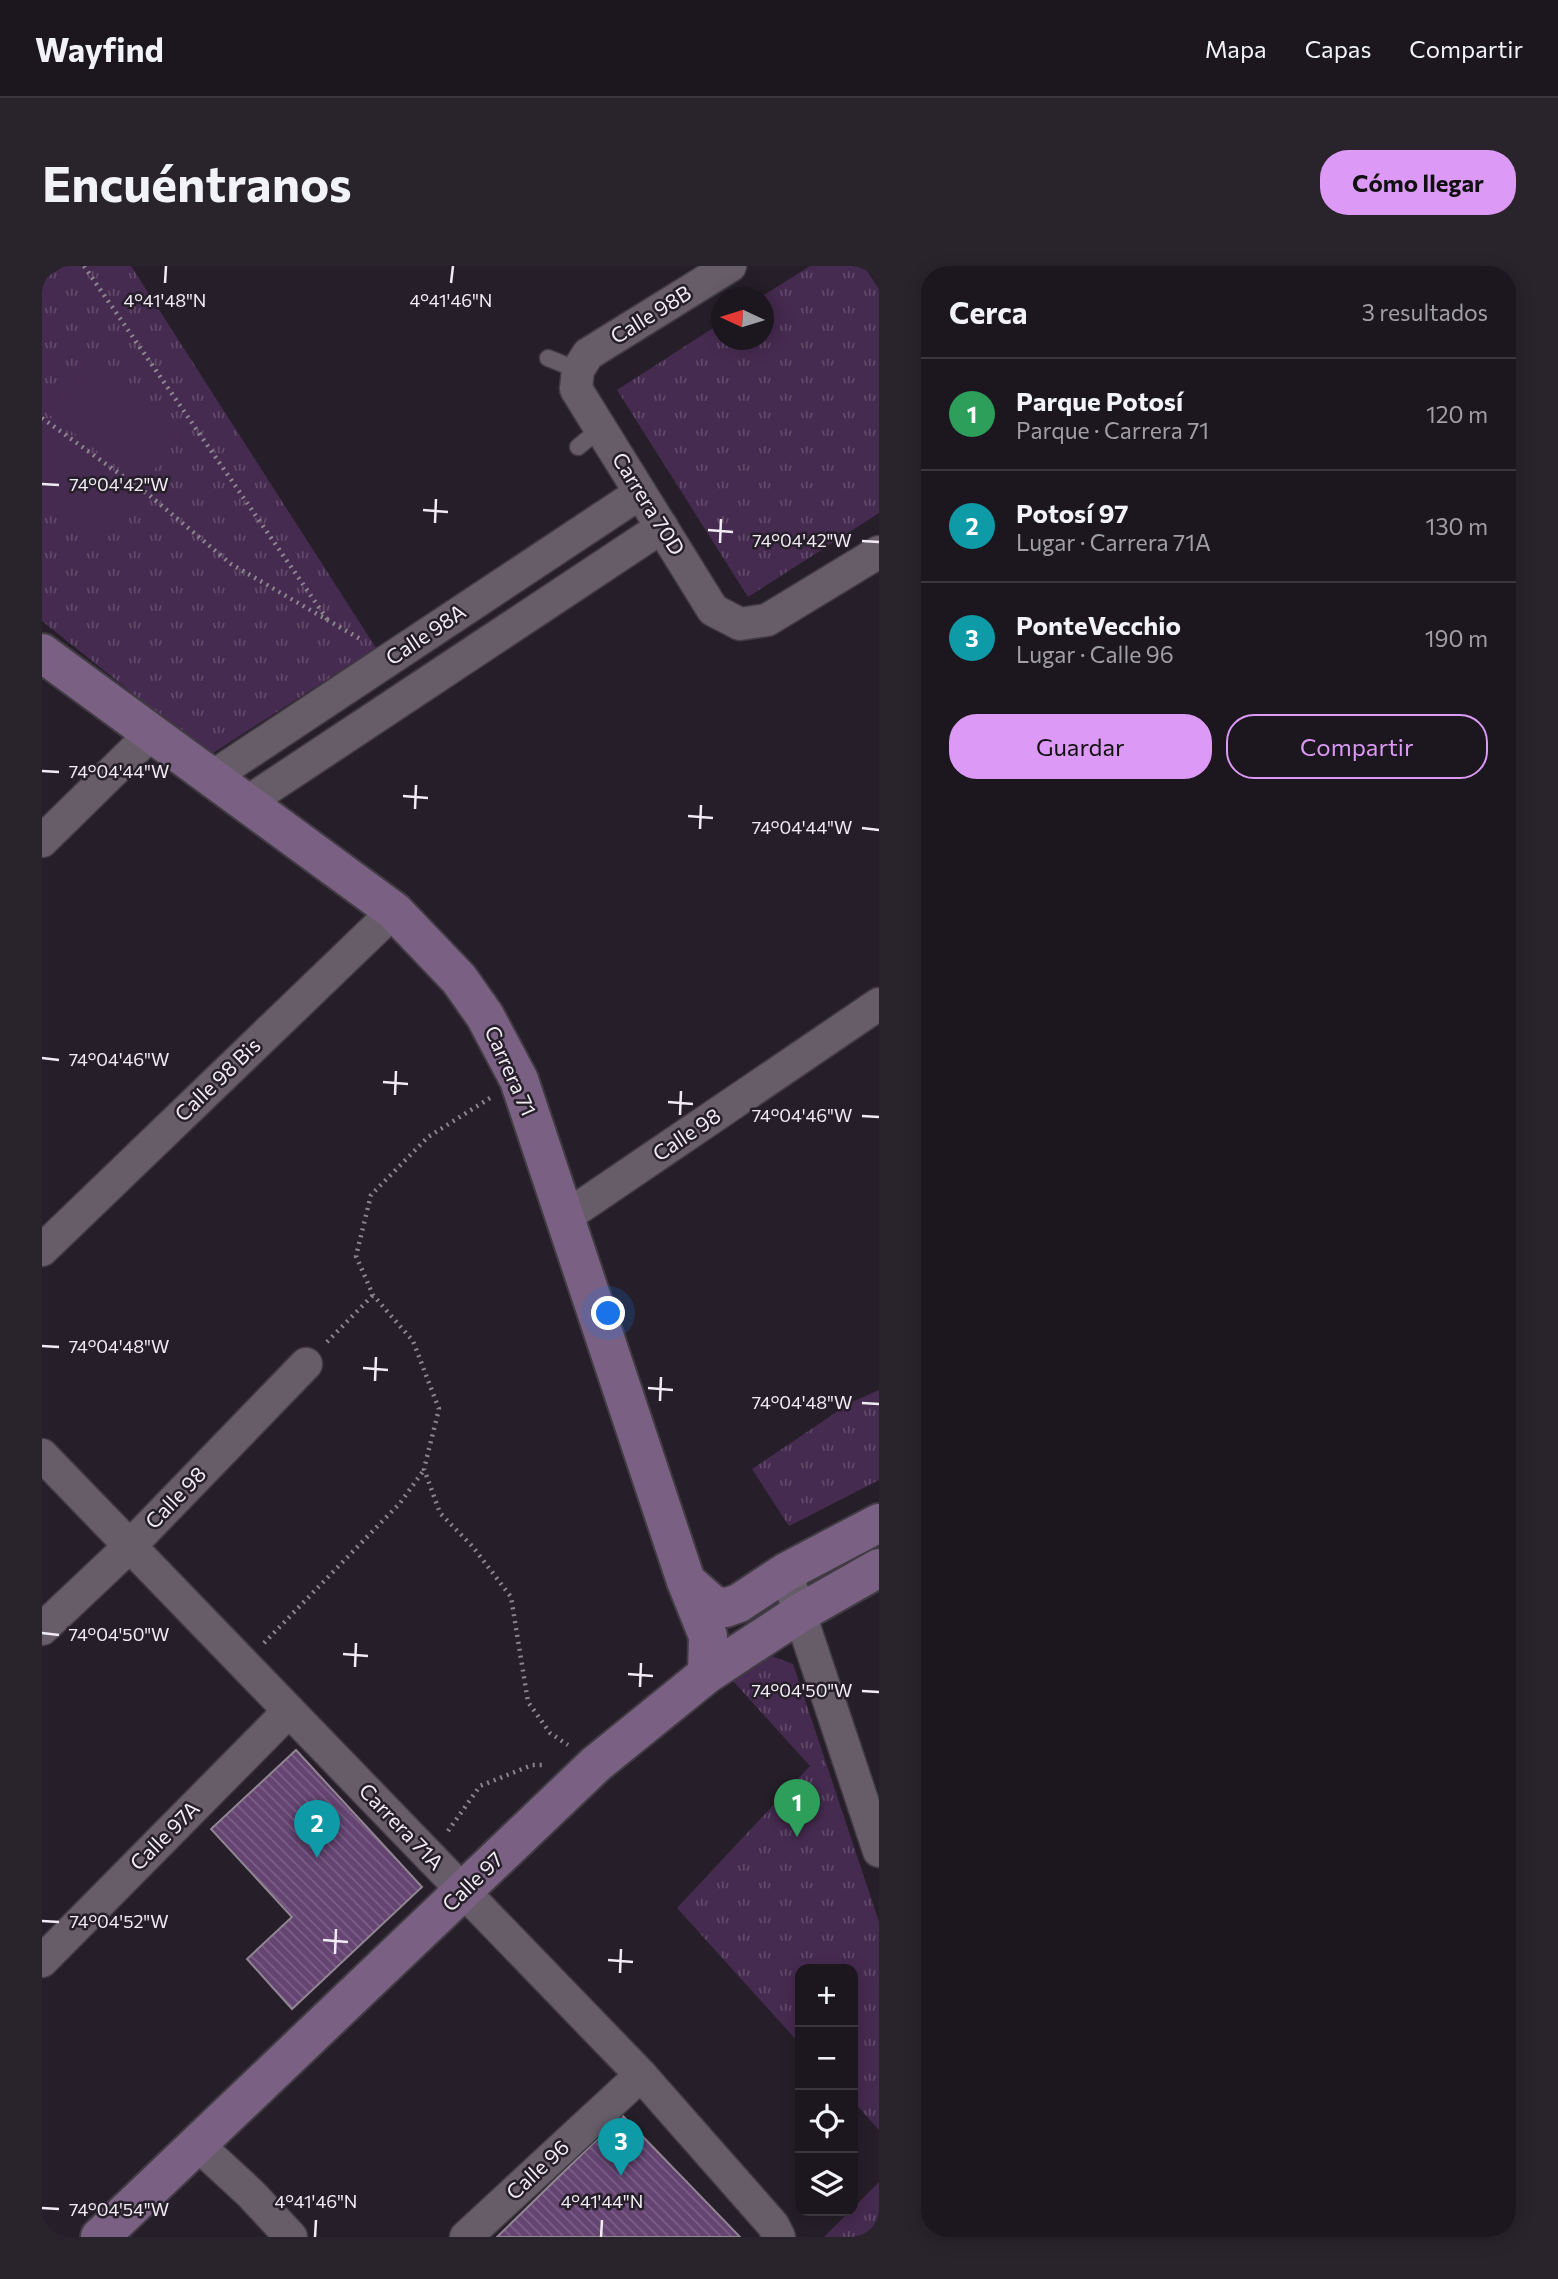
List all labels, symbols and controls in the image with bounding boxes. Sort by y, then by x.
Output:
text: Wayfind [35,28,164,69]
text: Mapa [1205,34,1267,63]
text: Capas [1305,34,1371,63]
text: Compartir [1409,34,1523,63]
button: Cómo llegar [1320,150,1516,215]
text: Encuéntranos [42,152,352,212]
street label: Calle 98B [605,279,695,348]
north arrow [711,287,774,350]
text: 4°41'48"N [124,289,206,311]
text: 4°41'46"N [410,289,492,311]
text: Cerca [949,293,1028,330]
text: 3 resultados [1362,298,1488,326]
text: Parque Potosí [1016,385,1183,416]
text: 1 [967,400,977,428]
text: 120 m [1426,400,1488,428]
text: Parque · Carrera 71 [1016,416,1209,444]
street label: Carrera 70D [608,447,691,559]
text: 74°04'42"W [69,473,169,495]
text: Potosí 97 [1016,497,1129,528]
text: 2 [965,512,979,540]
text: 130 m [1426,512,1488,540]
text: Lugar · Carrera 71A [1016,528,1211,556]
text: 74°04'42"W [752,529,852,551]
street label: Calle 98A [381,598,470,669]
text: PonteVecchio [1016,609,1181,640]
text: 3 [965,624,979,652]
text: 190 m [1425,624,1488,652]
text: Lugar · Calle 96 [1016,640,1174,668]
button: Guardar [949,714,1212,779]
button: Compartir [1226,714,1488,779]
text: 74°04'44"W [69,760,169,782]
text: 74°04'44"W [752,816,852,838]
street label: Carrera 71 [480,1021,542,1119]
street label: Calle 98 Bis [169,1032,265,1126]
text: 74°04'46"W [69,1048,169,1070]
street label: Calle 98 [647,1102,725,1166]
text: 74°04'46"W [752,1104,852,1126]
your location [591,1296,625,1330]
text: 74°04'48"W [69,1335,169,1357]
text: 74°04'48"W [752,1391,852,1413]
street label: Calle 98 [139,1461,211,1533]
text: 74°04'50"W [69,1623,169,1645]
text: 74°04'50"W [752,1679,852,1701]
street label: Carrera 71A [355,1777,449,1874]
pin: 1 [774,1779,820,1837]
street label: Calle 97A [124,1795,204,1875]
pin: 2 [294,1800,340,1858]
street label: Calle 97 [436,1846,508,1916]
text: 74°04'52"W [69,1910,169,1932]
map controls [795,1964,858,2216]
button: + [795,1964,858,2027]
button: − [795,2027,858,2090]
button: locate [795,2090,858,2153]
pin: 3 [598,2118,644,2176]
street label: Calle 96 [500,2134,574,2204]
button: layers [795,2153,858,2216]
text: 4°41'46"N [275,2190,357,2212]
text: 4°41'44"N [561,2190,643,2212]
text: 74°04'54"W [69,2198,169,2220]

